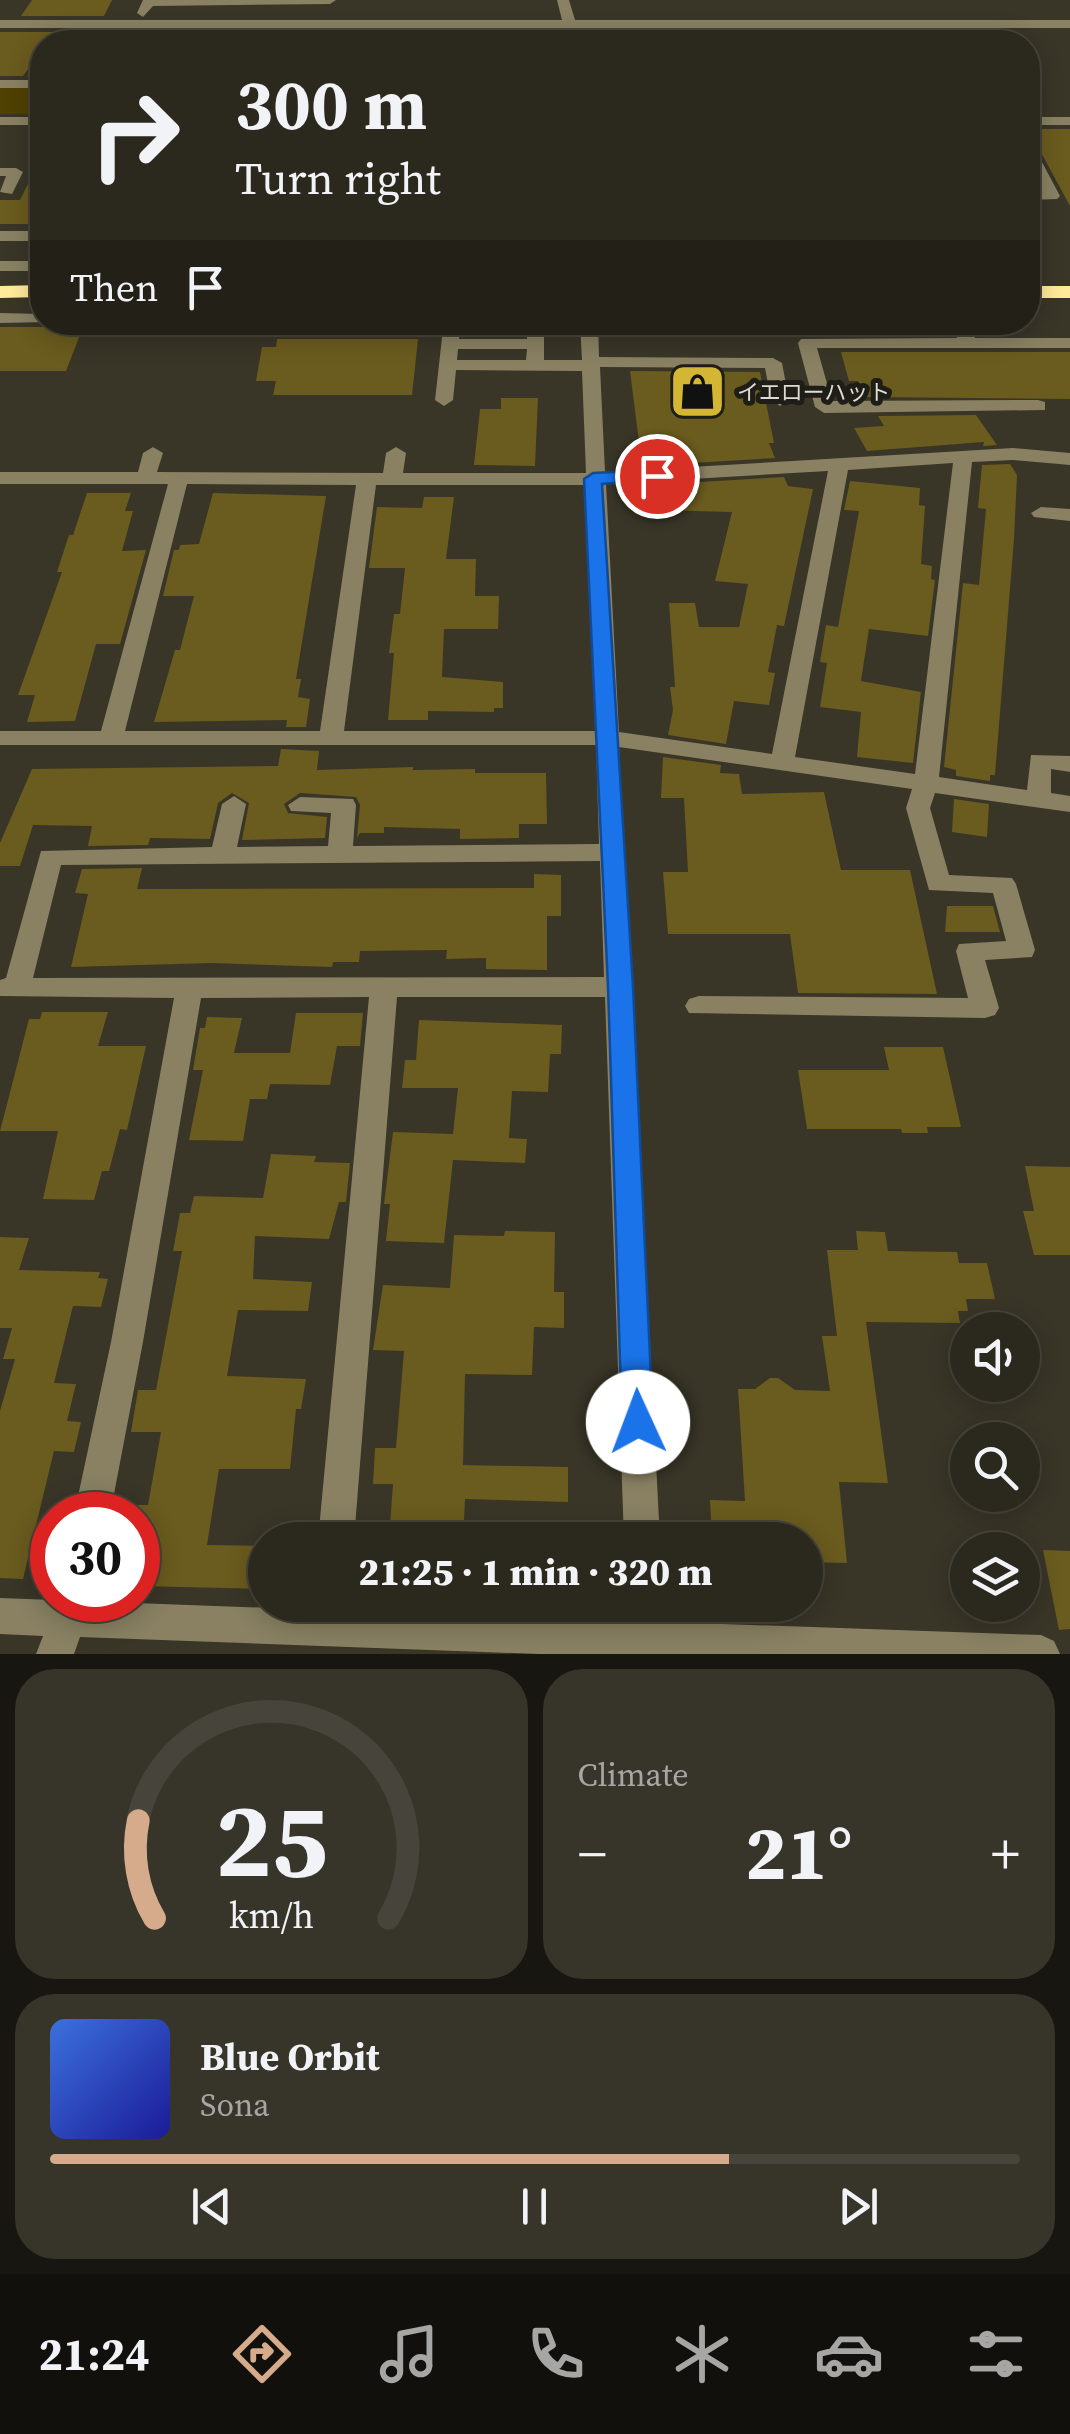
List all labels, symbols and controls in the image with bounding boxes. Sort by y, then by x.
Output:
text: 300 m [235,56,427,152]
icon: right [70,70,200,200]
text: Turn right [235,147,441,209]
icon: arrive [178,260,233,315]
text: Then [70,262,158,314]
shop icon: イエローハット [668,362,728,422]
place label: イエローハット [737,377,890,407]
pin [615,434,700,519]
icon: arrive [630,449,685,504]
map controls [950,1312,1040,1622]
button: sound [950,1312,1040,1402]
position arrow [586,1370,690,1474]
button: search [950,1422,1040,1512]
speed limit sign: 30 [30,1492,160,1622]
button: layers [950,1532,1040,1622]
text: 21:25 · 1 min · 320 m [358,1546,713,1598]
text: Climate [578,1753,689,1797]
text: 25 [215,1768,328,1911]
text: 21° [745,1801,852,1904]
text: − [578,1816,607,1891]
text: + [991,1816,1020,1891]
text: km/h [229,1891,314,1940]
text: Blue Orbit [200,2031,380,2083]
text: Sona [200,2083,270,2127]
icon: previous [184,2179,239,2234]
icon: pause [507,2179,562,2234]
icon: next [831,2179,886,2234]
icon: directions [227,2319,297,2389]
icon: music [374,2319,444,2389]
icon: phone [521,2319,591,2389]
icon: climate [667,2319,737,2389]
icon: car [814,2319,884,2389]
icon: filters [961,2319,1031,2389]
text: 21:24 [38,2323,150,2385]

